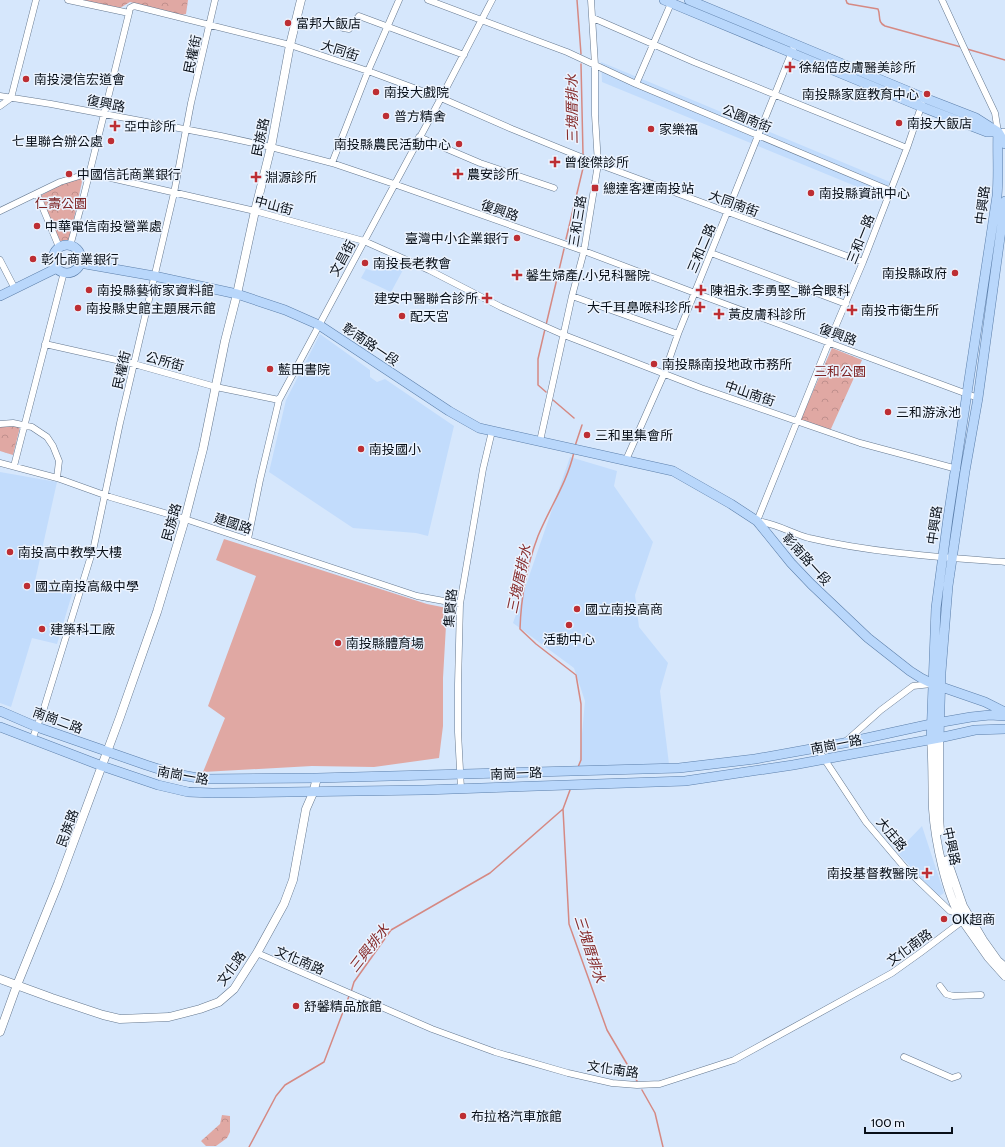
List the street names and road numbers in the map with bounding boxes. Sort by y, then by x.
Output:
street label: 民權街 [180,33,204,75]
street label: 大同街 [319,36,361,64]
street label: 復興路 [85,91,127,115]
street label: 公園南街 [720,101,774,135]
street label: 民族路 [248,116,272,158]
street label: 中興路 [972,185,992,225]
street label: 大同南街 [707,187,761,219]
street label: 中山街 [253,192,295,218]
street label: 三和三路 [565,194,589,248]
street label: 復興路 [479,196,521,224]
street label: 三和一路 [843,212,877,266]
street label: 三和二路 [683,221,719,275]
street label: 文昌街 [326,237,358,279]
street label: 彰南路一段 [340,319,402,369]
street label: 復興路 [817,320,859,348]
street label: 公所街 [144,348,186,374]
street label: 民權街 [109,349,133,391]
street label: 中山南街 [723,377,777,409]
street label: 民族路 [158,501,184,543]
street label: 中興路 [923,505,945,545]
street label: 建國路 [212,509,254,537]
street label: 彰南路一段 [779,529,835,589]
street label: 集賢路 [440,588,460,628]
street label: 南崗二路 [31,704,85,736]
street label: 南崗一路 [809,731,863,757]
street label: 南崗一路 [156,763,210,787]
street label: 南崗一路 [490,764,542,782]
street label: 民族路 [53,807,81,849]
street label: 大庄路 [873,814,911,854]
street label: 中興路 [940,825,964,867]
street label: 文化南路 [883,925,935,969]
street label: 文化南路 [273,942,327,978]
street label: 文化路 [213,948,249,988]
street label: 文化南路 [586,1057,640,1081]

